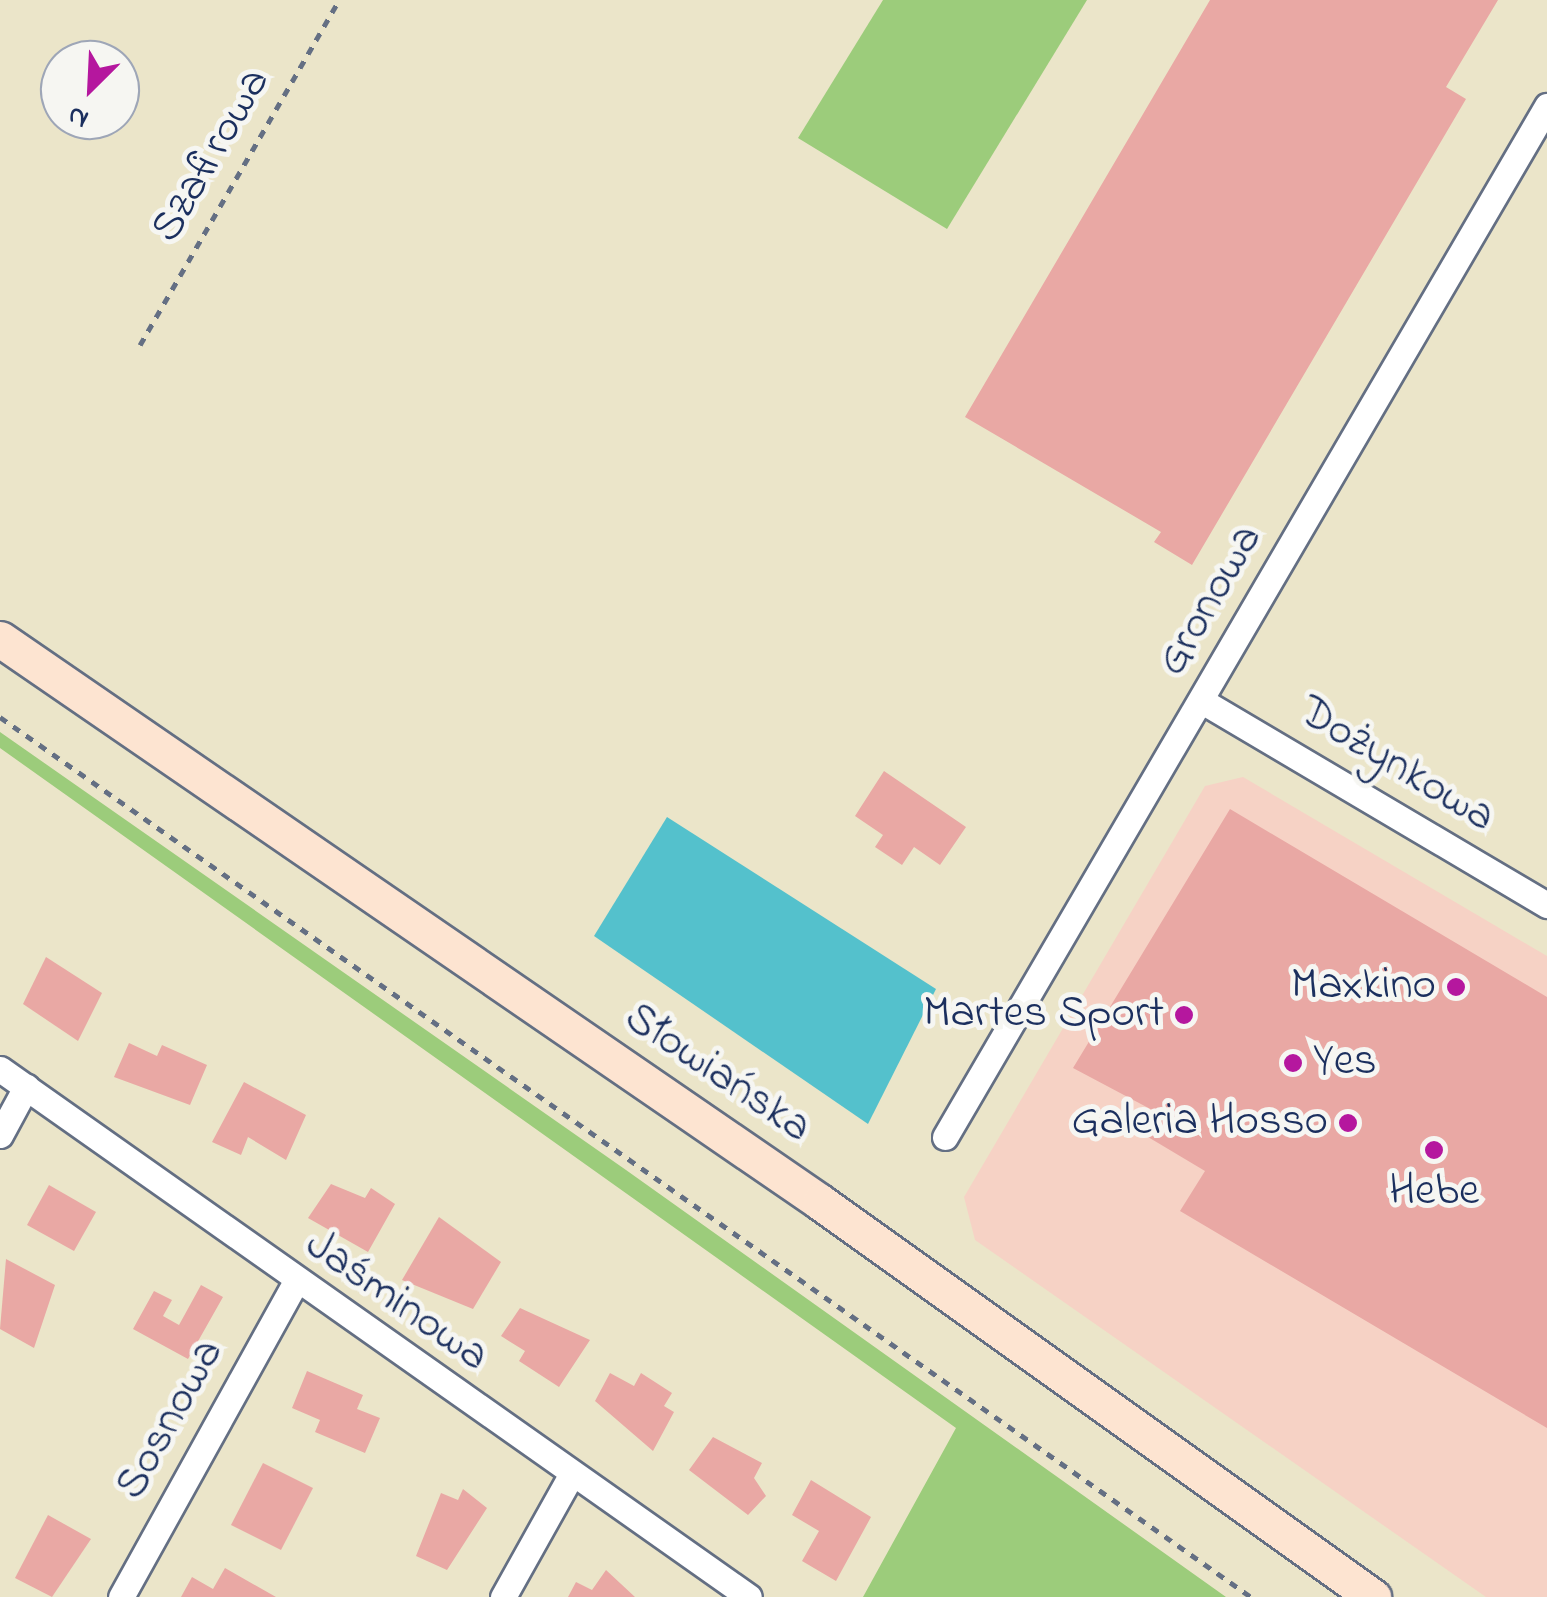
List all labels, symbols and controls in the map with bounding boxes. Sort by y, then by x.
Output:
north arrow [40,40,140,140]
street label: Szafirowa [141,59,283,253]
text: N [61,93,95,139]
street label: Gronowa [1146,516,1276,686]
street label: Dożynkowa [1288,686,1504,846]
place label: Maxkino [1291,960,1436,1014]
marker: Maxkino [1445,976,1467,998]
place label: Martes Sport [923,988,1164,1042]
street label: Słowiańska [613,992,821,1156]
marker: Martes Sport [1173,1004,1195,1026]
place label: Yes [1313,1036,1377,1090]
marker: Yes [1282,1052,1304,1074]
place label: Galeria Hosso [1071,1096,1328,1150]
marker: Galeria Hosso [1337,1112,1359,1134]
marker: Hebe [1423,1139,1445,1161]
place label: Hebe [1389,1166,1479,1220]
street label: Jaśminowa [294,1219,498,1385]
street label: Sosnowa [105,1331,237,1509]

